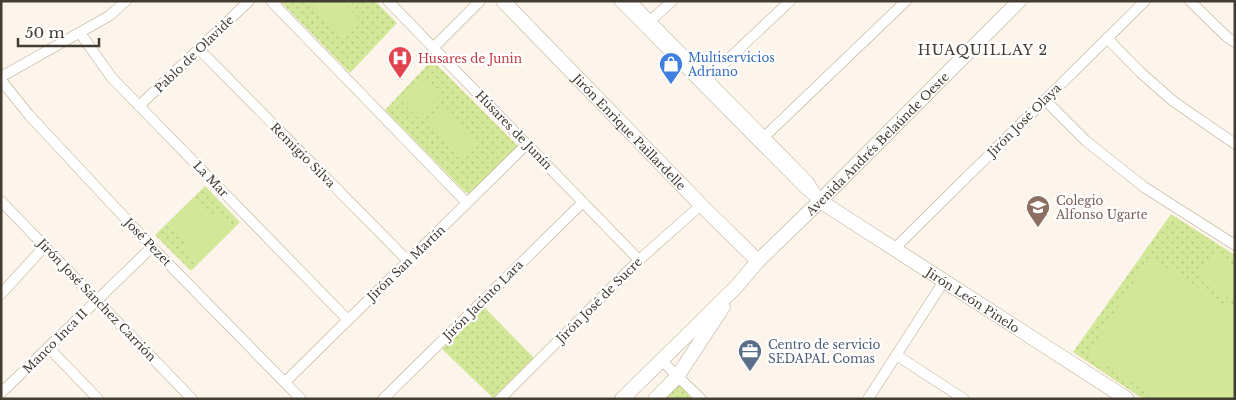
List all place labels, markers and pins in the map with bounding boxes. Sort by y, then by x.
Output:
hospital icon: Husares de Junin [387,45,413,79]
place label: Multiservicios Adriano [687,50,775,79]
place label: Husares de Junin [418,51,522,66]
shop icon: Multiservicios Adriano [658,51,684,85]
place label: Colegio Alfonso Ugarte [1055,193,1148,222]
school or university icon: Colegio Alfonso Ugarte [1025,194,1051,228]
place label: Centro de servicio SEDAPAL Comas [768,337,881,366]
office icon: Centro de servicio SEDAPAL Comas [737,338,763,372]

